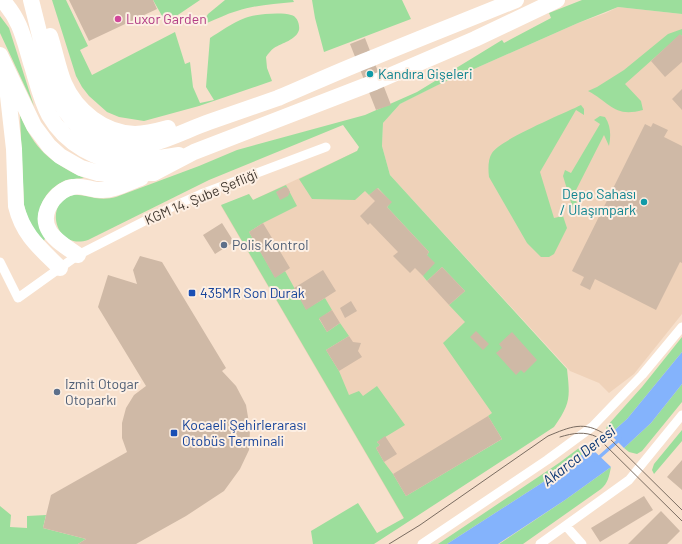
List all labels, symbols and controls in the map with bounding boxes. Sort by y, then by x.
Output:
place label: Luxor Garden [126,10,207,27]
marker: Luxor Garden [113,14,123,24]
place label: Kandıra Gişeleri [378,65,473,82]
marker: Kandıra Gişeleri [365,69,375,79]
street label: KGM 14. Şube Şefliği [142,165,260,228]
place label: Depo Sahası / Ulaşımpark [560,185,636,218]
marker: Depo Sahası / Ulaşımpark [639,197,649,207]
place label: Polis Kontrol [232,236,308,253]
marker: Polis Kontrol [219,240,229,250]
place label: 435MR Son Durak [200,284,305,301]
marker: 435MR Son Durak [187,288,197,298]
place label: Izmit Otogar Otoparkı [65,375,139,408]
marker: Izmit Otogar Otoparkı [52,387,62,397]
place label: Kocaeli Şehirlerarası Otobüs Terminali [182,416,306,449]
water label: Akarca Deresi [538,421,619,489]
marker: Kocaeli Şehirlerarası Otobüs Terminali [169,428,179,438]

